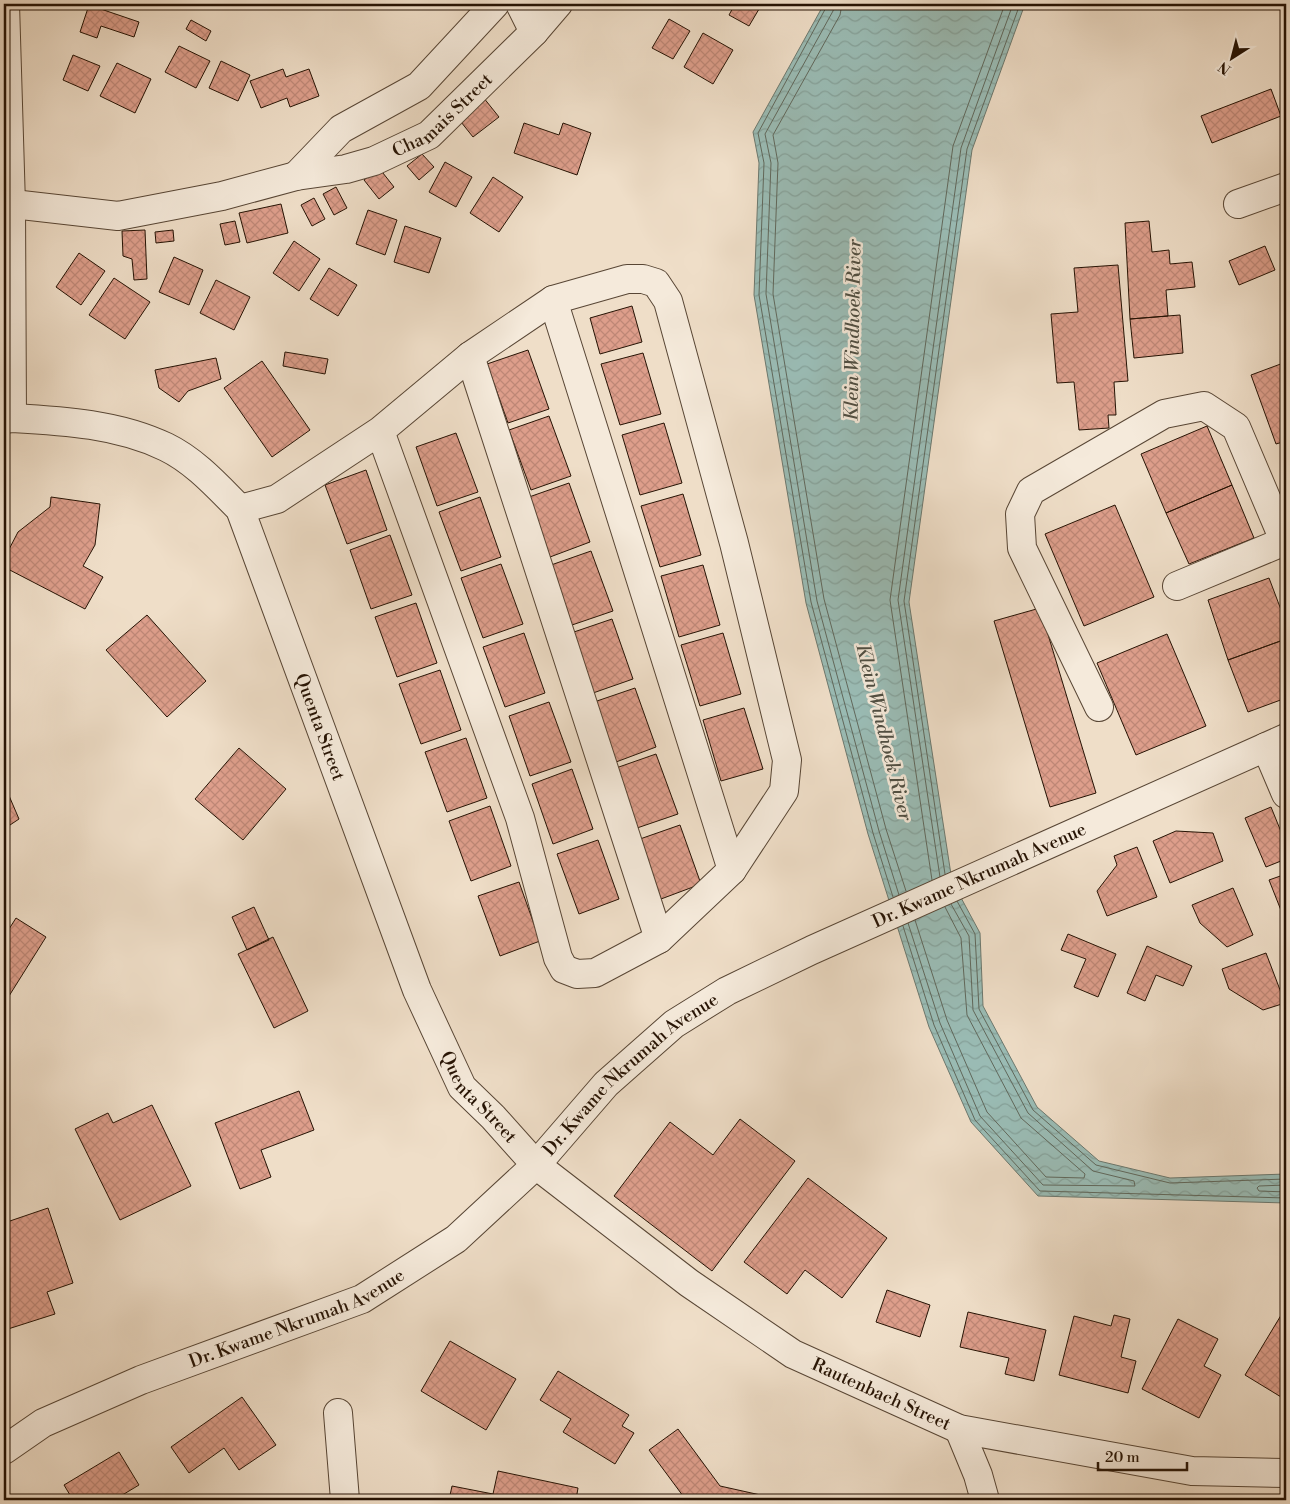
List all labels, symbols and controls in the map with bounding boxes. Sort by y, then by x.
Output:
north arrow [1208,32,1258,82]
text: N [1215,57,1235,78]
street label: Chamais Street [389,68,498,163]
water label: Klein Windhoek River [839,238,867,421]
water label: Klein Windhoek River [850,641,918,824]
street label: Quenta Street [289,670,350,784]
street label: Dr. Kwame Nkrumah Avenue [869,818,1090,934]
street label: Dr. Kwame Nkrumah Avenue [538,988,723,1161]
street label: Quenta Street [435,1047,522,1148]
street label: Dr. Kwame Nkrumah Avenue [186,1264,409,1373]
street label: Rautenbach Street [808,1353,955,1436]
scale bar [1098,1439,1186,1471]
text: 20 m [1105,1448,1140,1467]

